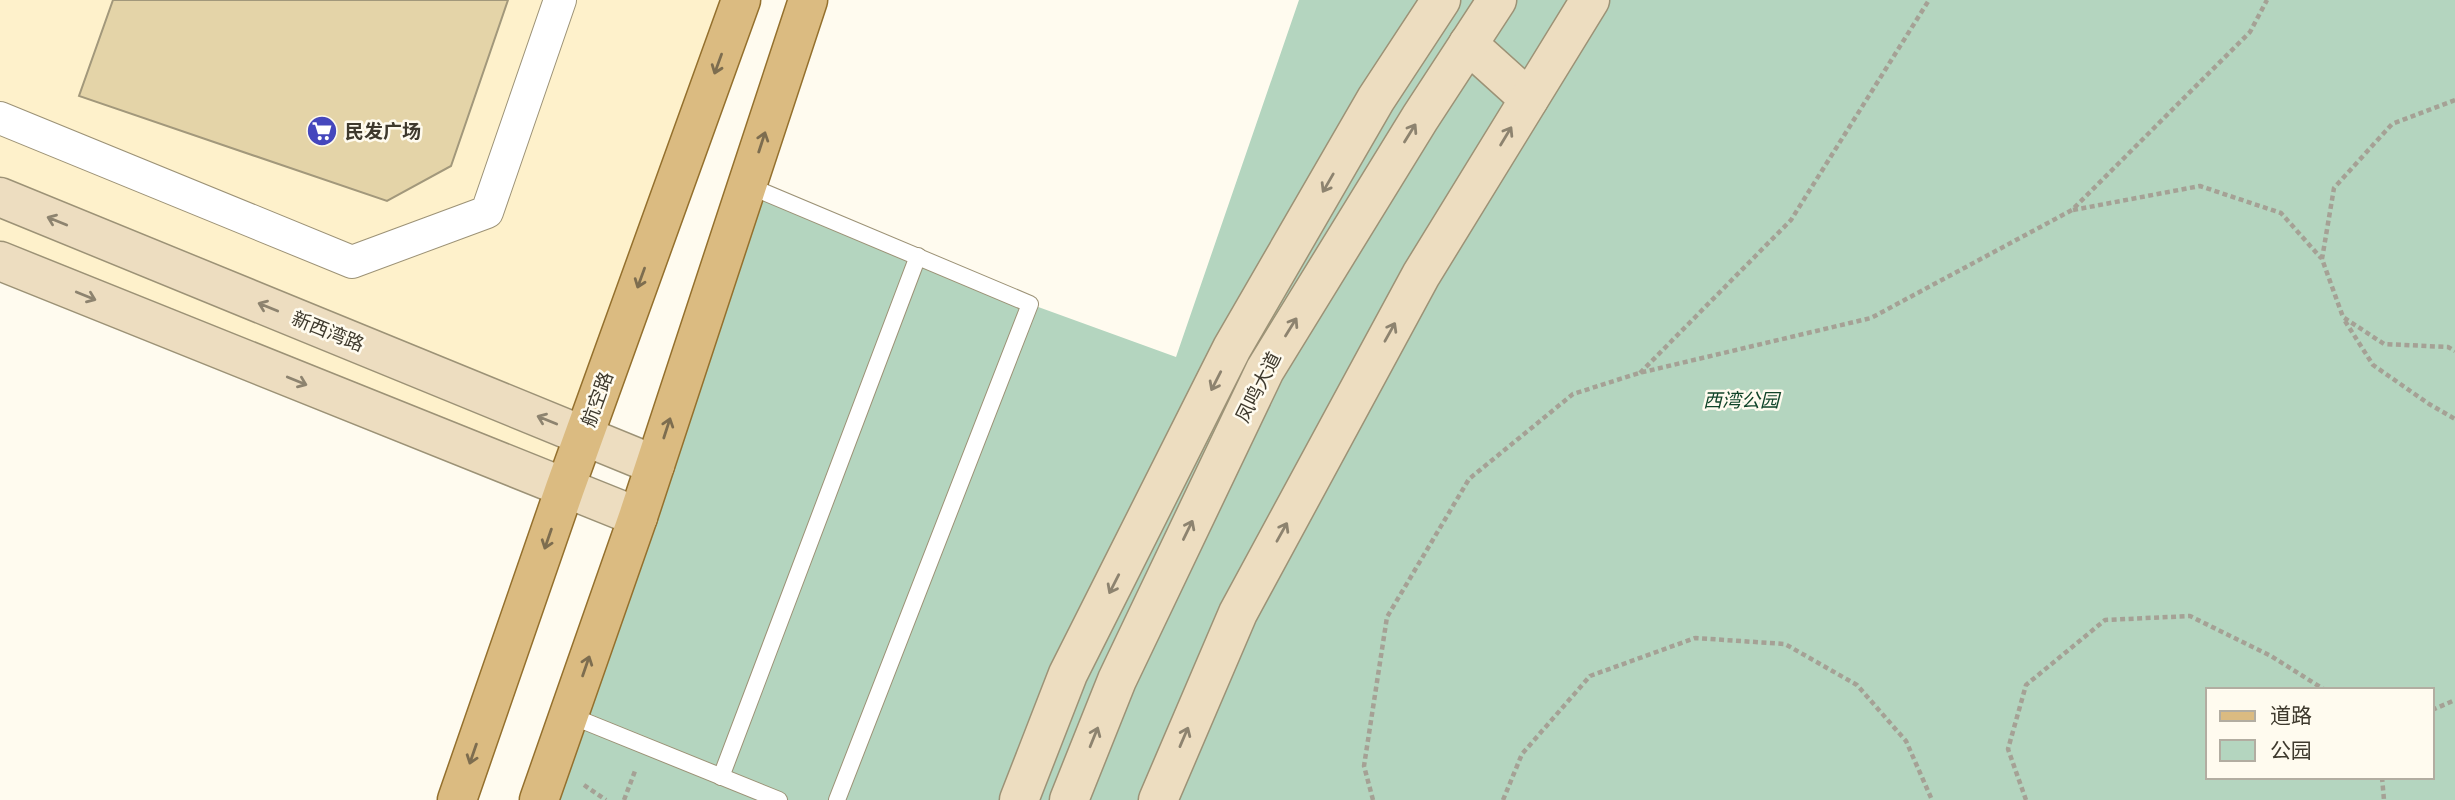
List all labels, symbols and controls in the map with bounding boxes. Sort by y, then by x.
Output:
one-way arrow [711,53,723,75]
supermarket icon: 民发广场 [305,114,339,148]
place label: 民发广场 [345,117,421,143]
one-way arrow [1404,124,1418,144]
one-way arrow [1499,127,1513,147]
one-way arrow [756,131,769,153]
one-way arrow [1320,173,1334,193]
one-way arrow [47,213,69,226]
one-way arrow [634,267,646,289]
one-way arrow [75,290,96,303]
one-way arrow [258,299,279,312]
street label: 新西湾路 [288,304,368,356]
one-way arrow [1284,318,1299,337]
one-way arrow [1384,322,1397,343]
street label: 凤鸣大道 [1228,347,1286,426]
street label: 航空路 [574,367,618,430]
one-way arrow [1208,370,1222,391]
one-way arrow [286,375,308,388]
park label: 西湾公园 [1703,386,1782,412]
one-way arrow [536,413,558,426]
one-way arrow [662,417,675,439]
one-way arrow [1182,520,1196,541]
one-way arrow [1276,522,1289,543]
one-way arrow [541,527,553,549]
one-way arrow [1106,573,1120,594]
one-way arrow [581,656,593,678]
legend [2206,688,2434,779]
text: 道路 [2270,700,2312,728]
one-way arrow [1089,726,1102,748]
one-way arrow [1179,727,1192,749]
text: 公园 [2270,735,2312,763]
one-way arrow [466,742,478,764]

